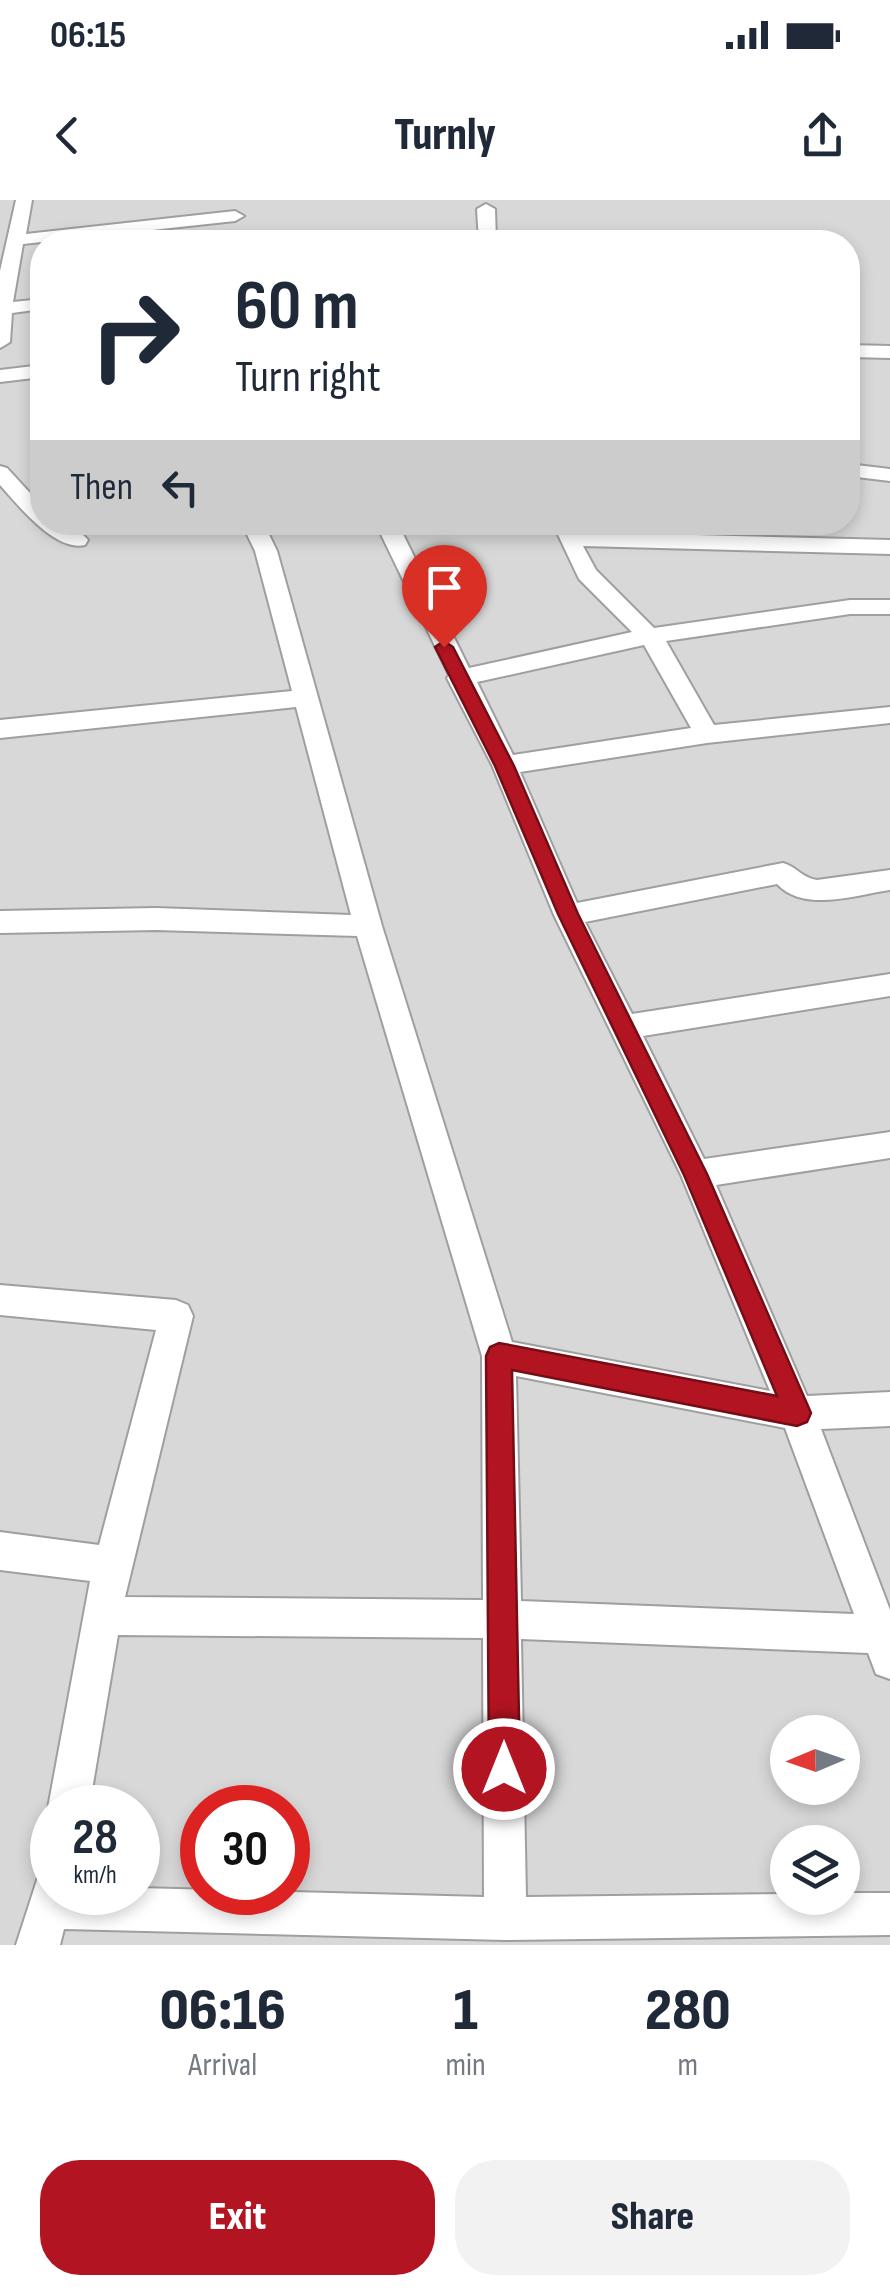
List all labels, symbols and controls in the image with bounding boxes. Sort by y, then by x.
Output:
text: 06:15 [50,13,126,58]
icon: back [40,108,95,163]
text: Turnly [394,108,496,163]
icon: share [795,108,850,163]
text: 60 m [235,265,359,349]
icon: right [70,270,200,400]
text: Turn right [235,350,381,405]
icon: left [153,460,208,515]
text: Then [70,465,133,510]
pin [402,545,487,648]
icon: arrive [417,560,472,615]
north arrow [770,1715,860,1805]
map controls [770,1715,860,1915]
position arrow [452,1717,556,1821]
speed limit sign: 30 [180,1785,310,1915]
text: 28 [72,1808,118,1868]
button: layers [770,1825,860,1915]
text: km/h [73,1860,117,1891]
text: 06:16 [159,1975,286,2047]
text: 1 [453,1975,478,2047]
text: 280 [645,1975,731,2047]
text: Arrival [188,2046,257,2085]
text: min [445,2046,486,2085]
text: m [678,2046,698,2085]
button: Exit [40,2160,435,2275]
button: Share [455,2160,850,2275]

